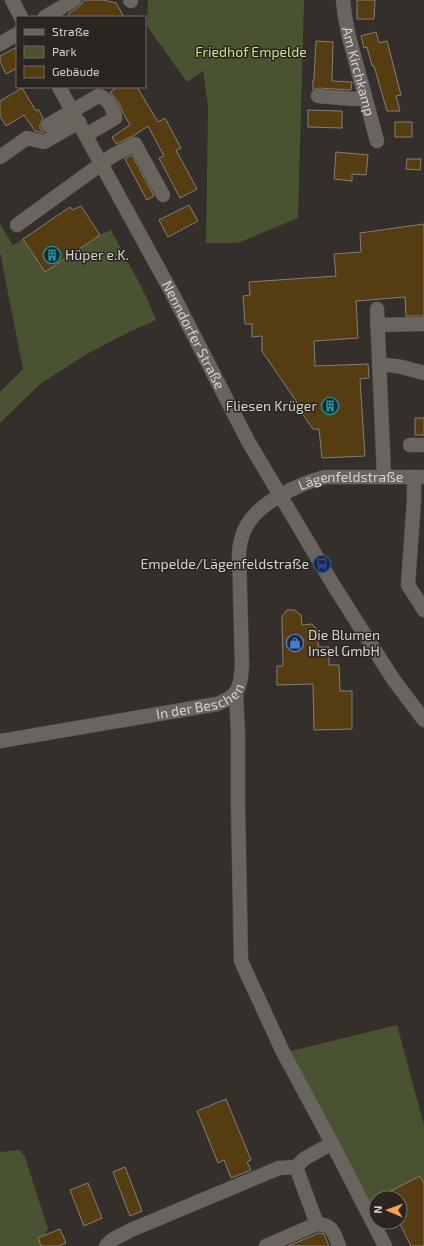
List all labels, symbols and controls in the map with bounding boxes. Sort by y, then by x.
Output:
legend [16,16,146,88]
text: Straße [52,24,89,38]
street label: Am Kirchkamp [339,25,379,118]
park label: Friedhof Empelde [195,43,307,60]
text: Park [52,44,77,58]
text: Gebäude [52,64,100,78]
building icon: Hüper e.K. [42,245,62,265]
place label: Hüper e.K. [65,246,129,263]
street label: Nenndorfer Straße [159,277,229,392]
building icon: Fliesen Krüger [320,396,340,416]
place label: Fliesen Krüger [226,397,317,414]
street label: Lägenfeldstraße [295,468,403,494]
bus stop icon: Empelde/Lägenfeldstraße [312,554,332,574]
place label: Empelde/Lägenfeldstraße [140,555,309,572]
place label: Die Blumen Insel GmbH [308,626,380,659]
shop icon: Die Blumen Insel GmbH [285,633,305,653]
street label: In der Beschen [155,681,247,722]
north arrow [368,1190,408,1230]
text: N [371,1205,384,1214]

